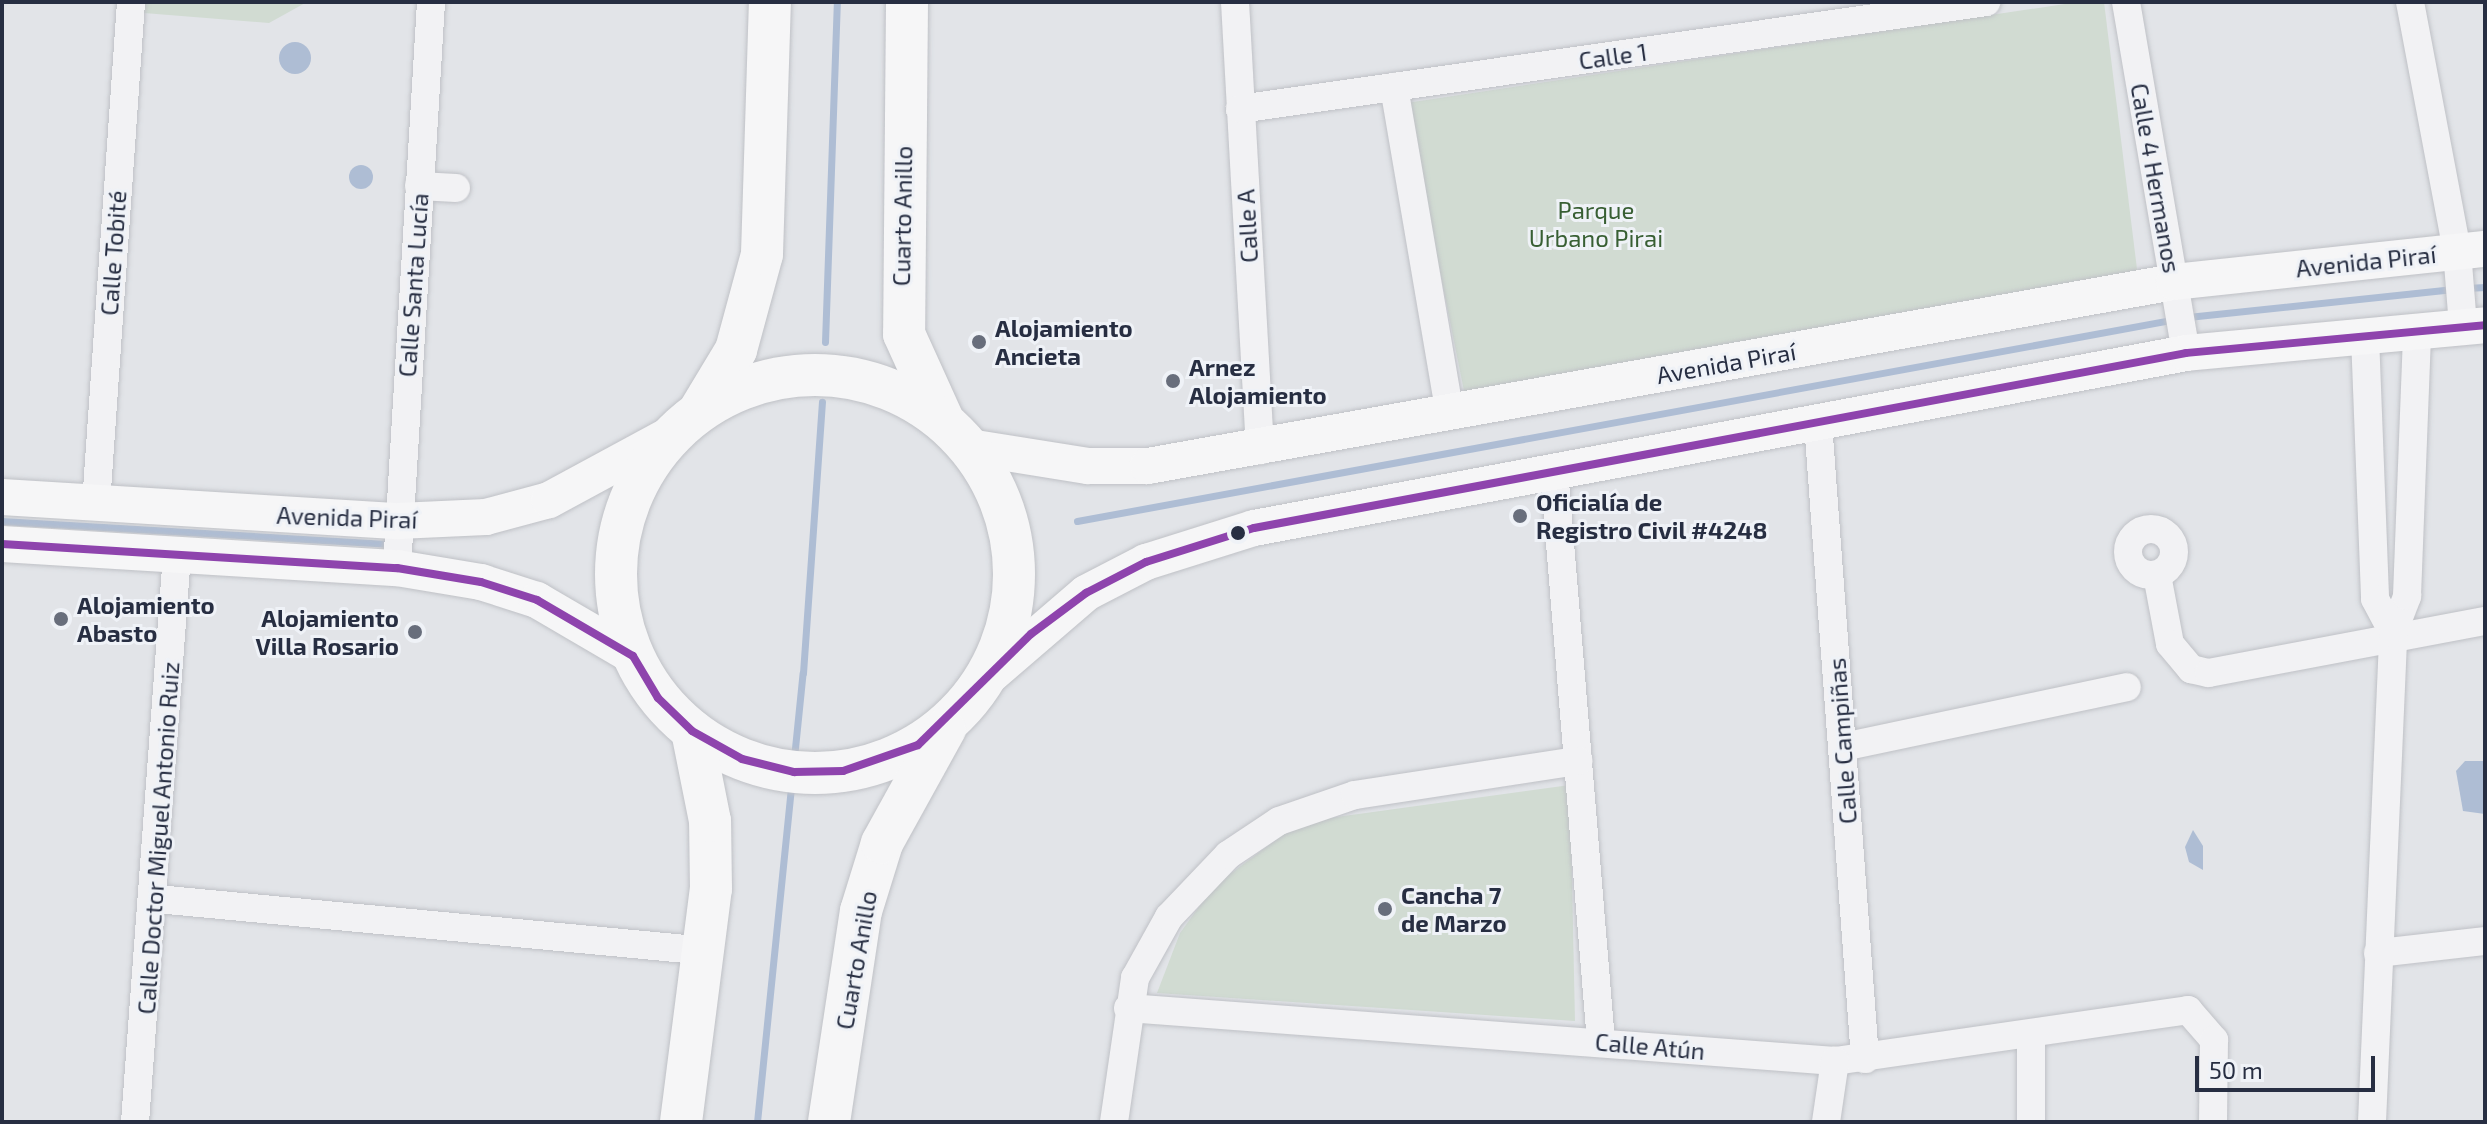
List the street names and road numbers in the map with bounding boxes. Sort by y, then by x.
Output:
street label: Calle 1 [1577,37,1649,75]
street label: Calle 4 Hermanos [2125,81,2187,275]
street label: Cuarto Anillo [886,145,918,287]
street label: Calle A [1231,188,1263,264]
street label: Calle Tobité [94,189,132,317]
street label: Calle Santa Lucía [392,192,434,378]
street label: Avenida Piraí [2294,239,2438,283]
street label: Avenida Piraí [1654,337,1798,389]
street label: Avenida Piraí [276,500,418,534]
street label: Calle Campiñas [1822,657,1862,825]
street label: Calle Doctor Miguel Antonio Ruiz [131,660,185,1016]
street label: Cuarto Anillo [830,888,882,1032]
street label: Calle Atún [1594,1027,1706,1065]

